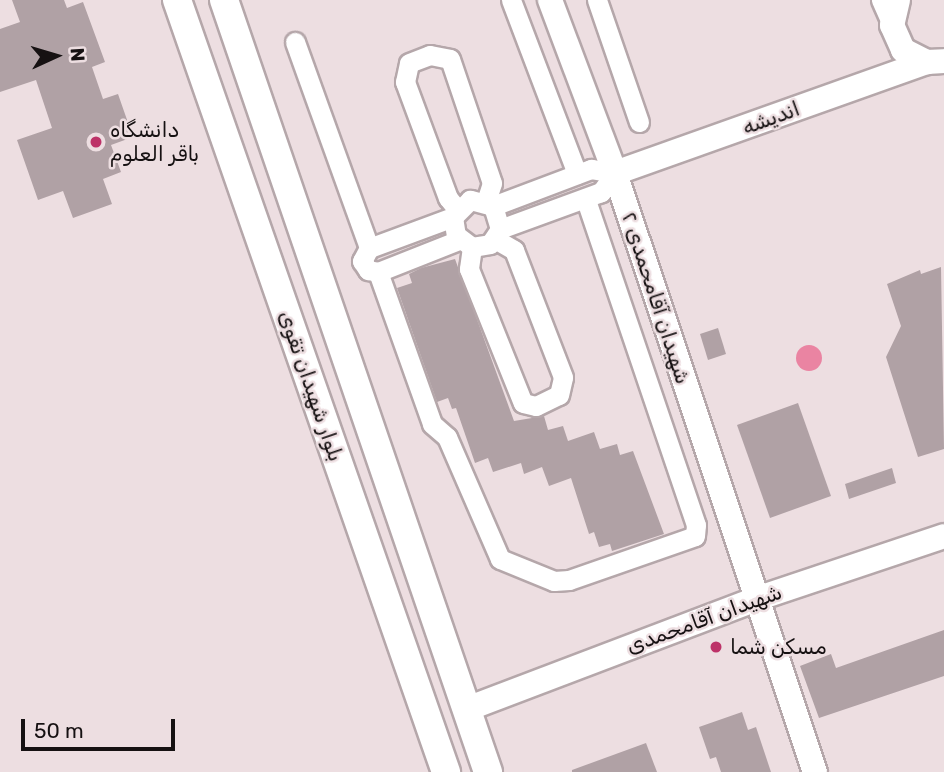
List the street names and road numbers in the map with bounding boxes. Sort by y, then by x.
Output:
street label: انديشه [739,96,803,140]
street label: شهیدان آقامحمدی ۲ [616,209,696,387]
street label: بلوار شهیدان تقوی [273,307,349,465]
street label: شهیدان آقامحمدی [623,579,785,659]

